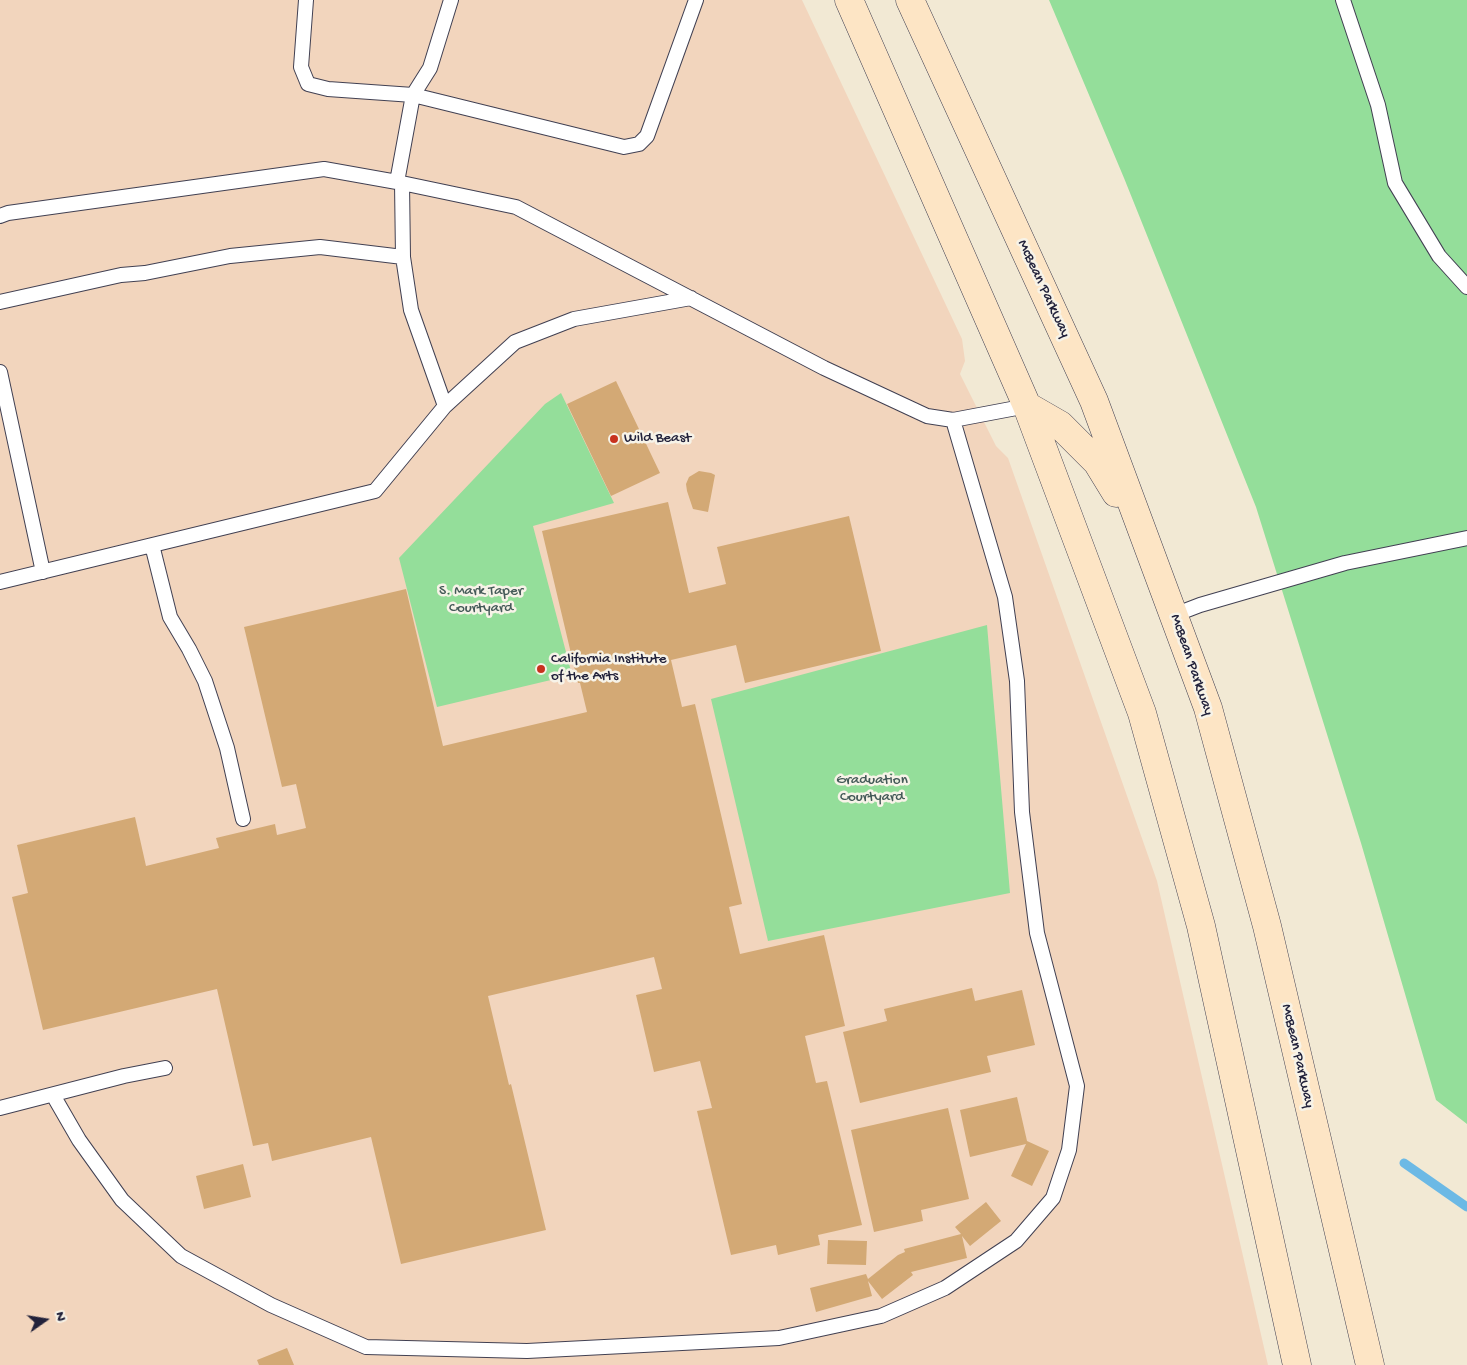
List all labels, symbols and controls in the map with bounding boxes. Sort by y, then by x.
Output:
street label: McBean Parkway [1012,237,1074,341]
place label: Wild Beast [624,430,691,448]
marker: Wild Beast [608,433,620,445]
park label: S. Mark Taper Courtyard [439,583,523,618]
street label: McBean Parkway [1165,612,1217,718]
place label: California Institute of the Arts [551,651,667,686]
marker: California Institute of the Arts [535,663,547,675]
park label: Graduation Courtyard [836,772,908,807]
street label: McBean Parkway [1276,1002,1318,1110]
north arrow [20,1295,70,1345]
text: N [51,1310,69,1323]

